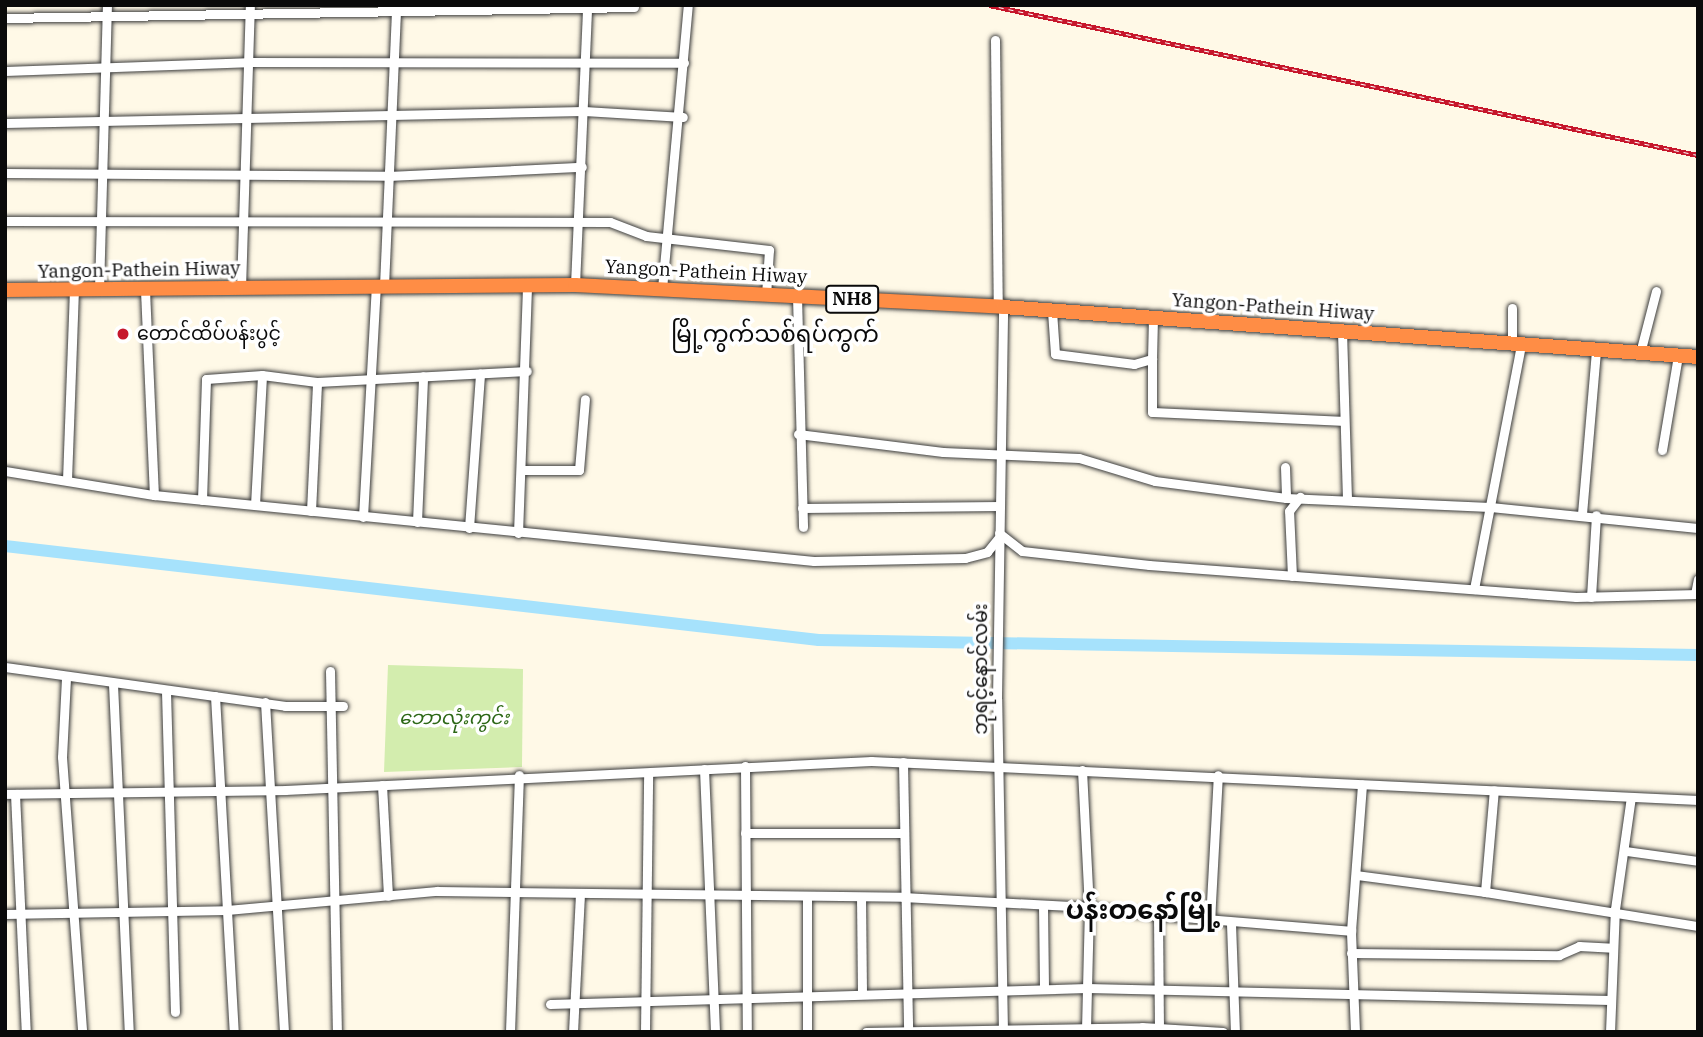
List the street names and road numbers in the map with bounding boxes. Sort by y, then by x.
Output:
street label: Yangon-Pathein Hiway [604,255,808,289]
street label: Yangon-Pathein Hiway [37,257,241,283]
road number: NH8 [824,284,880,314]
street label: Yangon-Pathein Hiway [1171,289,1375,325]
street label: ဘုရင့်နောင်လမ်း [970,603,992,735]

